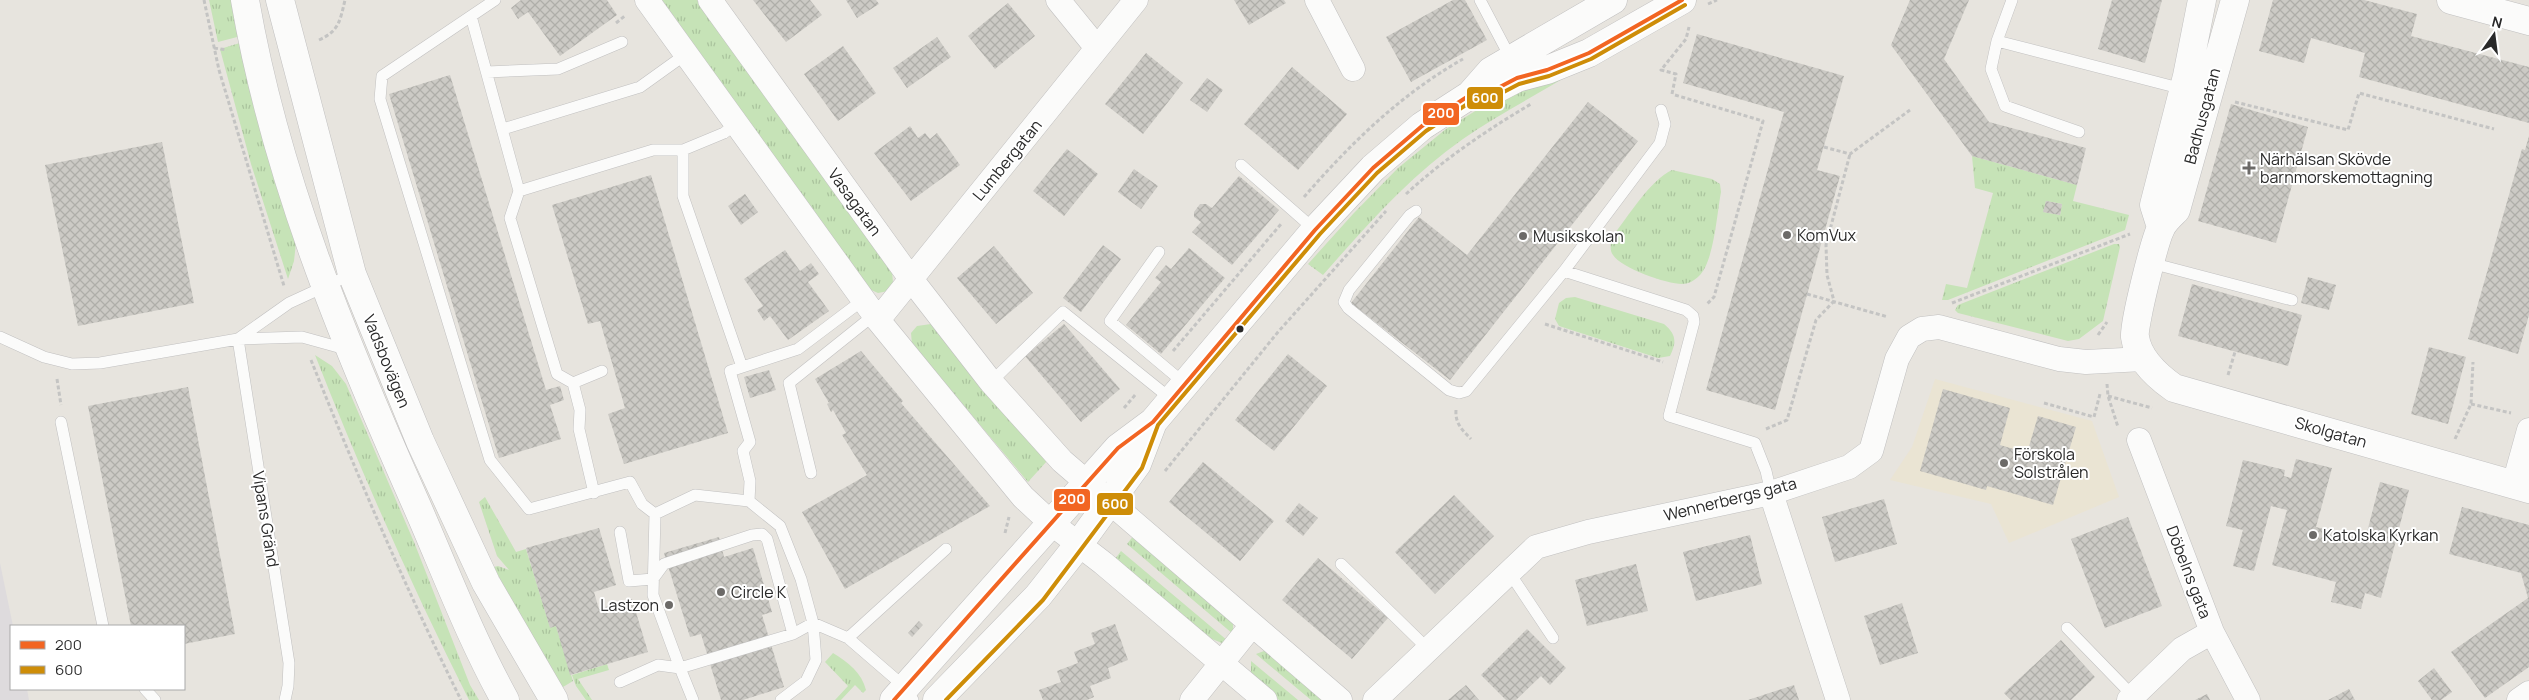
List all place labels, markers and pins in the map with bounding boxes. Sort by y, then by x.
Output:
place label: Närhälsan Skövde barnmorskemottagning [2260,148,2433,188]
marker: Närhälsan Skövde barnmorskemottagning [2242,161,2256,175]
place label: KomVux [1797,224,1857,246]
place label: Musikskolan [1533,225,1624,247]
marker: KomVux [1781,229,1793,241]
marker: Musikskolan [1517,230,1529,242]
unlabelled marker [1235,324,1245,334]
place label: Förskola Solstrålen [2014,443,2089,483]
marker: Förskola Solstrålen [1998,457,2010,469]
place label: Katolska Kyrkan [2323,524,2438,546]
marker: Katolska Kyrkan [2307,529,2319,541]
place label: Circle K [731,581,787,603]
marker: Circle K [715,586,727,598]
place label: Lastzon [600,594,659,616]
marker: Lastzon [663,599,675,611]

